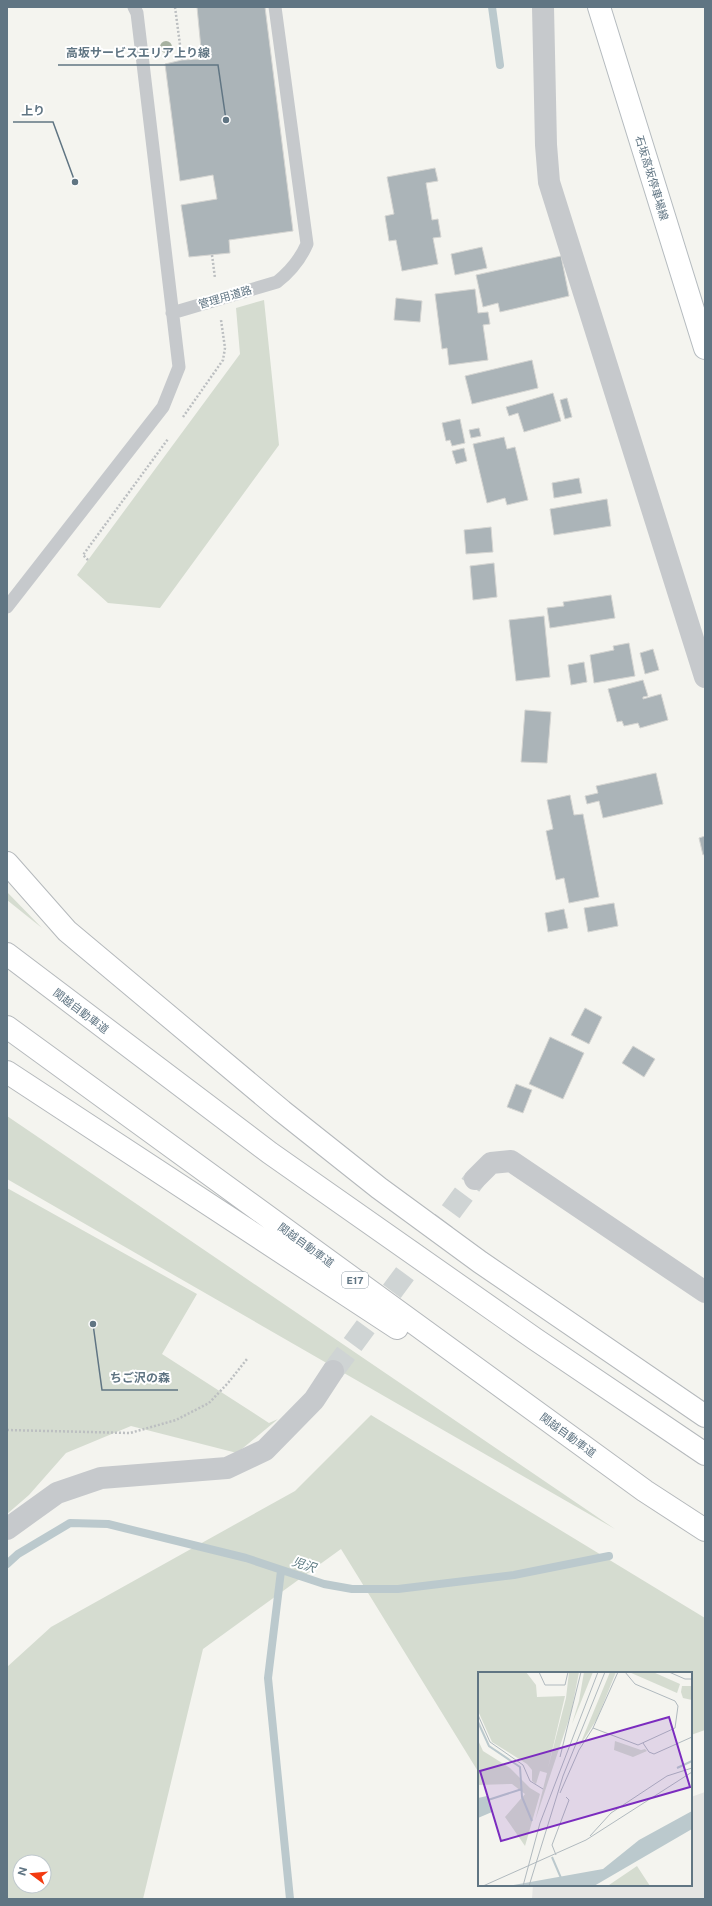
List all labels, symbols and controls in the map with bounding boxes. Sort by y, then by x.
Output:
callout: 高坂サービスエリア上り線 [58,41,218,65]
text: 高坂サービスエリア上り線 [66,46,210,60]
callout: 上り [13,98,53,122]
text: 上り [21,104,45,118]
street label: 石坂高坂停車場線 [633,134,671,222]
street label: 管理用道路 [197,284,253,310]
street label: 関越自動車道 [51,986,111,1036]
street label: 関越自動車道 [276,1221,336,1269]
road number: E17 [342,1272,368,1288]
callout: ちご沢の森 [102,1366,178,1390]
text: ちご沢の森 [110,1371,170,1385]
street label: 関越自動車道 [538,1411,598,1459]
water label: 児沢 [290,1555,319,1576]
inset map [478,1672,692,1886]
north arrow [12,1854,52,1894]
text: N [15,1865,29,1877]

